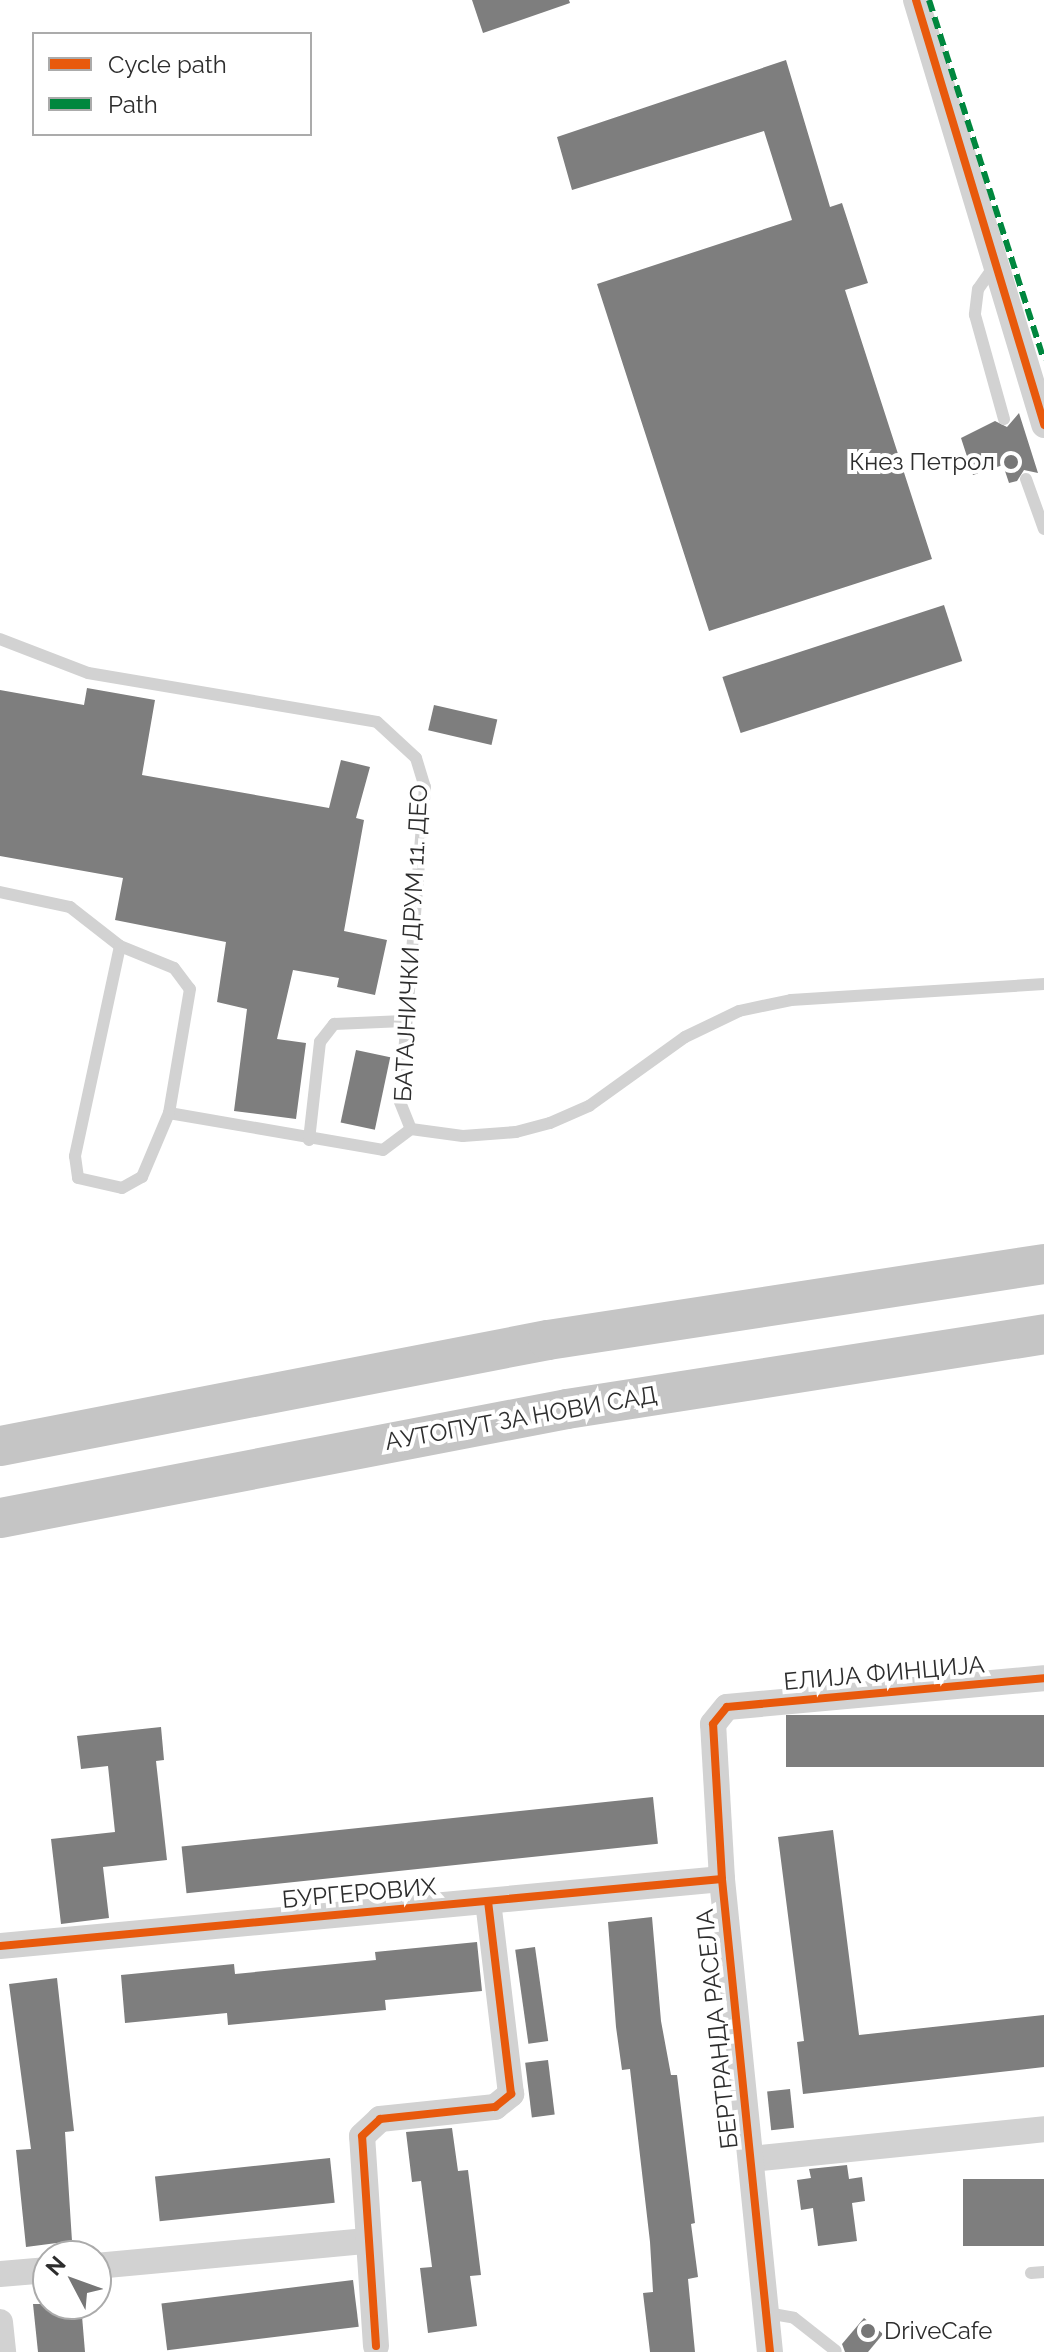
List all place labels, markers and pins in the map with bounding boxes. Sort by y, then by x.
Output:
place label: Кнез Петрол [849,448,995,476]
marker: Кнез Петрол [1002,453,1020,471]
place label: DriveCafe [884,2317,992,2345]
marker: DriveCafe [859,2322,877,2340]

